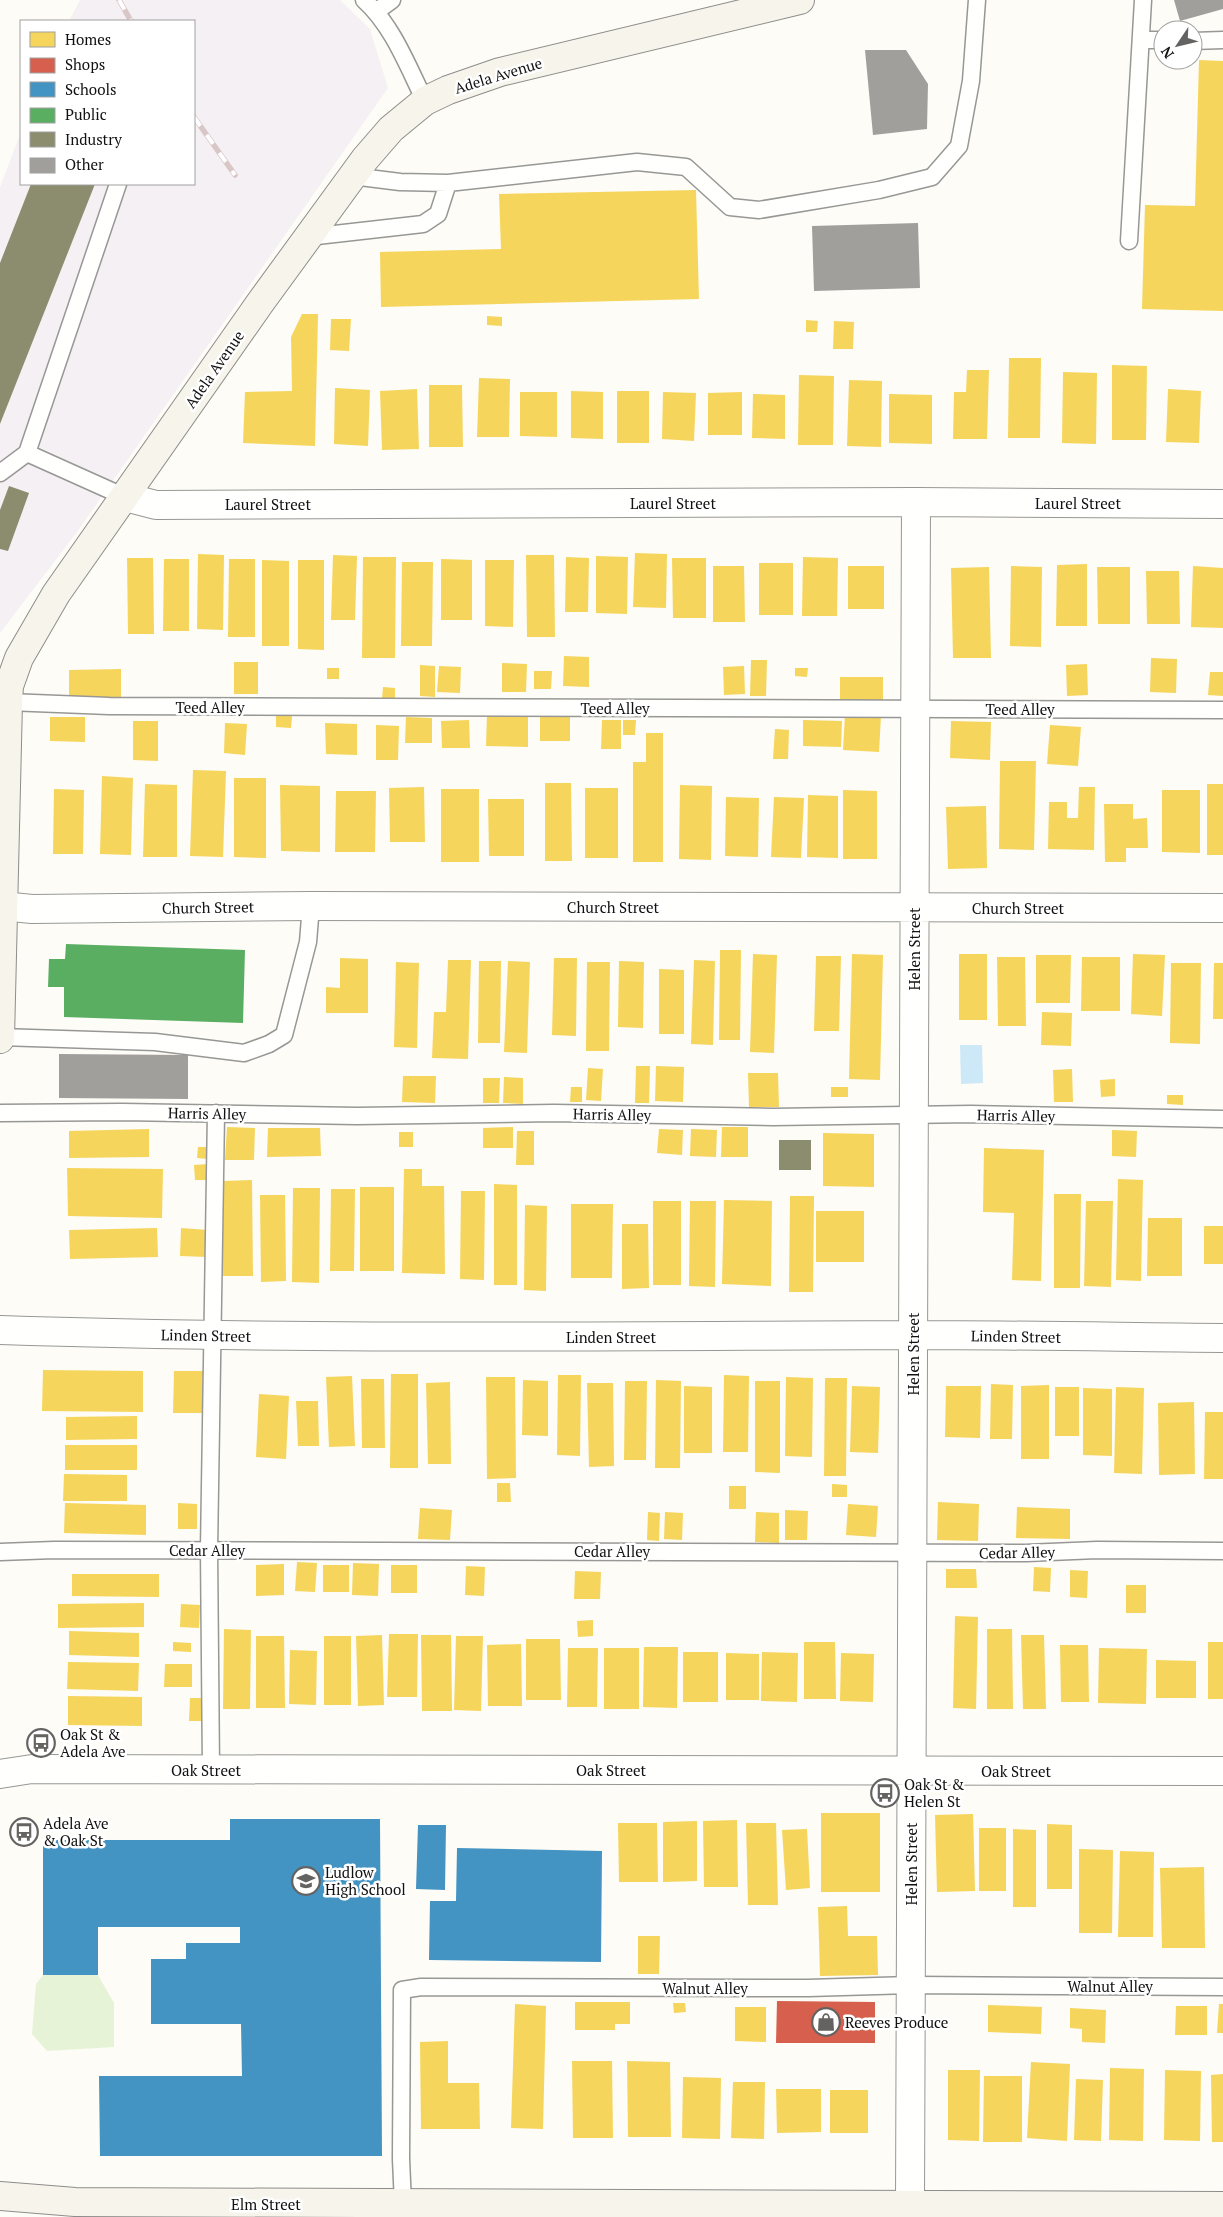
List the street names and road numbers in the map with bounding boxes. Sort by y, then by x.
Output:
street label: Adela Avenue [452,52,544,98]
street label: Adela Avenue [180,326,248,412]
street label: Laurel Street [630,493,716,513]
street label: Laurel Street [1035,493,1121,513]
street label: Laurel Street [225,494,311,514]
street label: Teed Alley [175,697,245,717]
street label: Teed Alley [580,698,650,718]
street label: Teed Alley [985,699,1055,719]
street label: Church Street [162,896,255,918]
street label: Church Street [567,897,660,917]
street label: Church Street [972,898,1065,918]
street label: Helen Street [904,907,924,991]
street label: Harris Alley [168,1102,247,1124]
street label: Harris Alley [573,1103,652,1125]
street label: Harris Alley [977,1104,1056,1126]
street label: Helen Street [903,1312,923,1396]
street label: Linden Street [161,1324,252,1346]
street label: Linden Street [971,1325,1062,1347]
street label: Linden Street [566,1327,656,1347]
street label: Cedar Alley [169,1540,245,1560]
street label: Cedar Alley [574,1541,650,1561]
street label: Cedar Alley [979,1541,1056,1563]
street label: Oak Street [171,1760,241,1780]
street label: Oak Street [576,1760,646,1780]
street label: Oak Street [981,1761,1051,1781]
street label: Helen Street [901,1822,921,1906]
street label: Walnut Alley [1067,1976,1153,1996]
street label: Walnut Alley [662,1978,748,1998]
street label: Elm Street [231,2194,301,2214]

